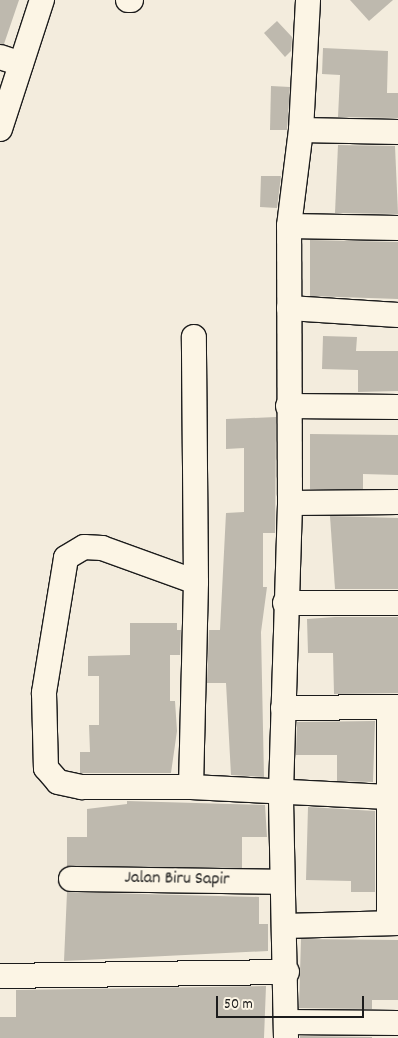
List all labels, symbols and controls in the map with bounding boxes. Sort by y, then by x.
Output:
street label: Jalan Biru Sapir [124,868,230,892]
scale bar [218,986,366,1018]
text: 50 m [224,994,253,1016]

